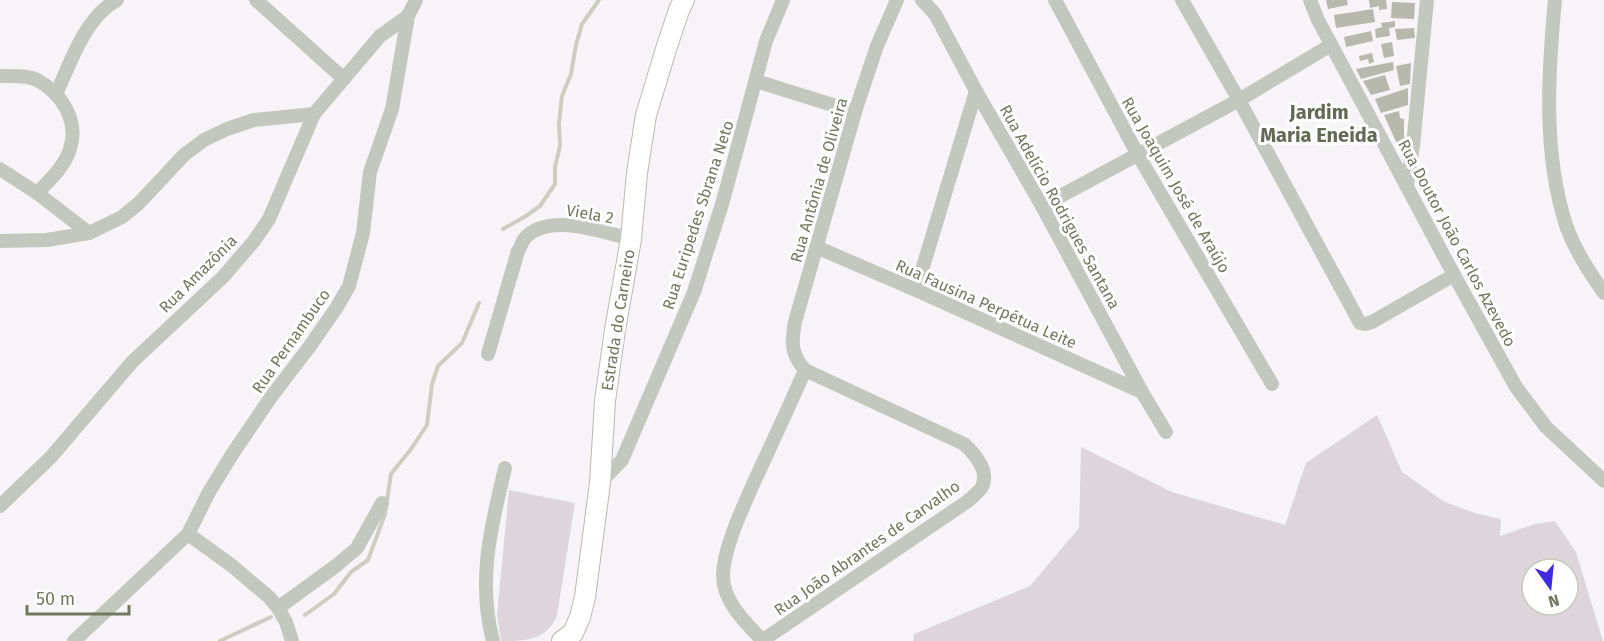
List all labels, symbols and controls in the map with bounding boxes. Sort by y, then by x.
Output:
street label: Rua Joaquim José de Araújo [1118,94,1234,276]
street label: Rua Antônia de Oliveira [786,96,852,264]
district label: Jardim Maria Eneida [1260,100,1378,147]
street label: Rua Adelício Rodrigues Santana [996,102,1124,312]
street label: Rua Euripedes Sbrana Neto [658,118,738,312]
street label: Rua Doutor João Carlos Azevedo [1394,136,1520,350]
street label: Viela 2 [565,201,615,228]
street label: Rua Amazônia [155,231,241,317]
street label: Estrada do Carneiro [597,248,639,392]
street label: Rua Fausina Perpétua Leite [893,255,1079,353]
street label: Rua Pernambuco [248,285,334,397]
street label: Rua João Abrantes de Carvalho [770,476,964,620]
north arrow [1520,557,1580,617]
scale bar [27,578,129,616]
text: 50 m [36,588,75,610]
text: N [1546,590,1561,612]

